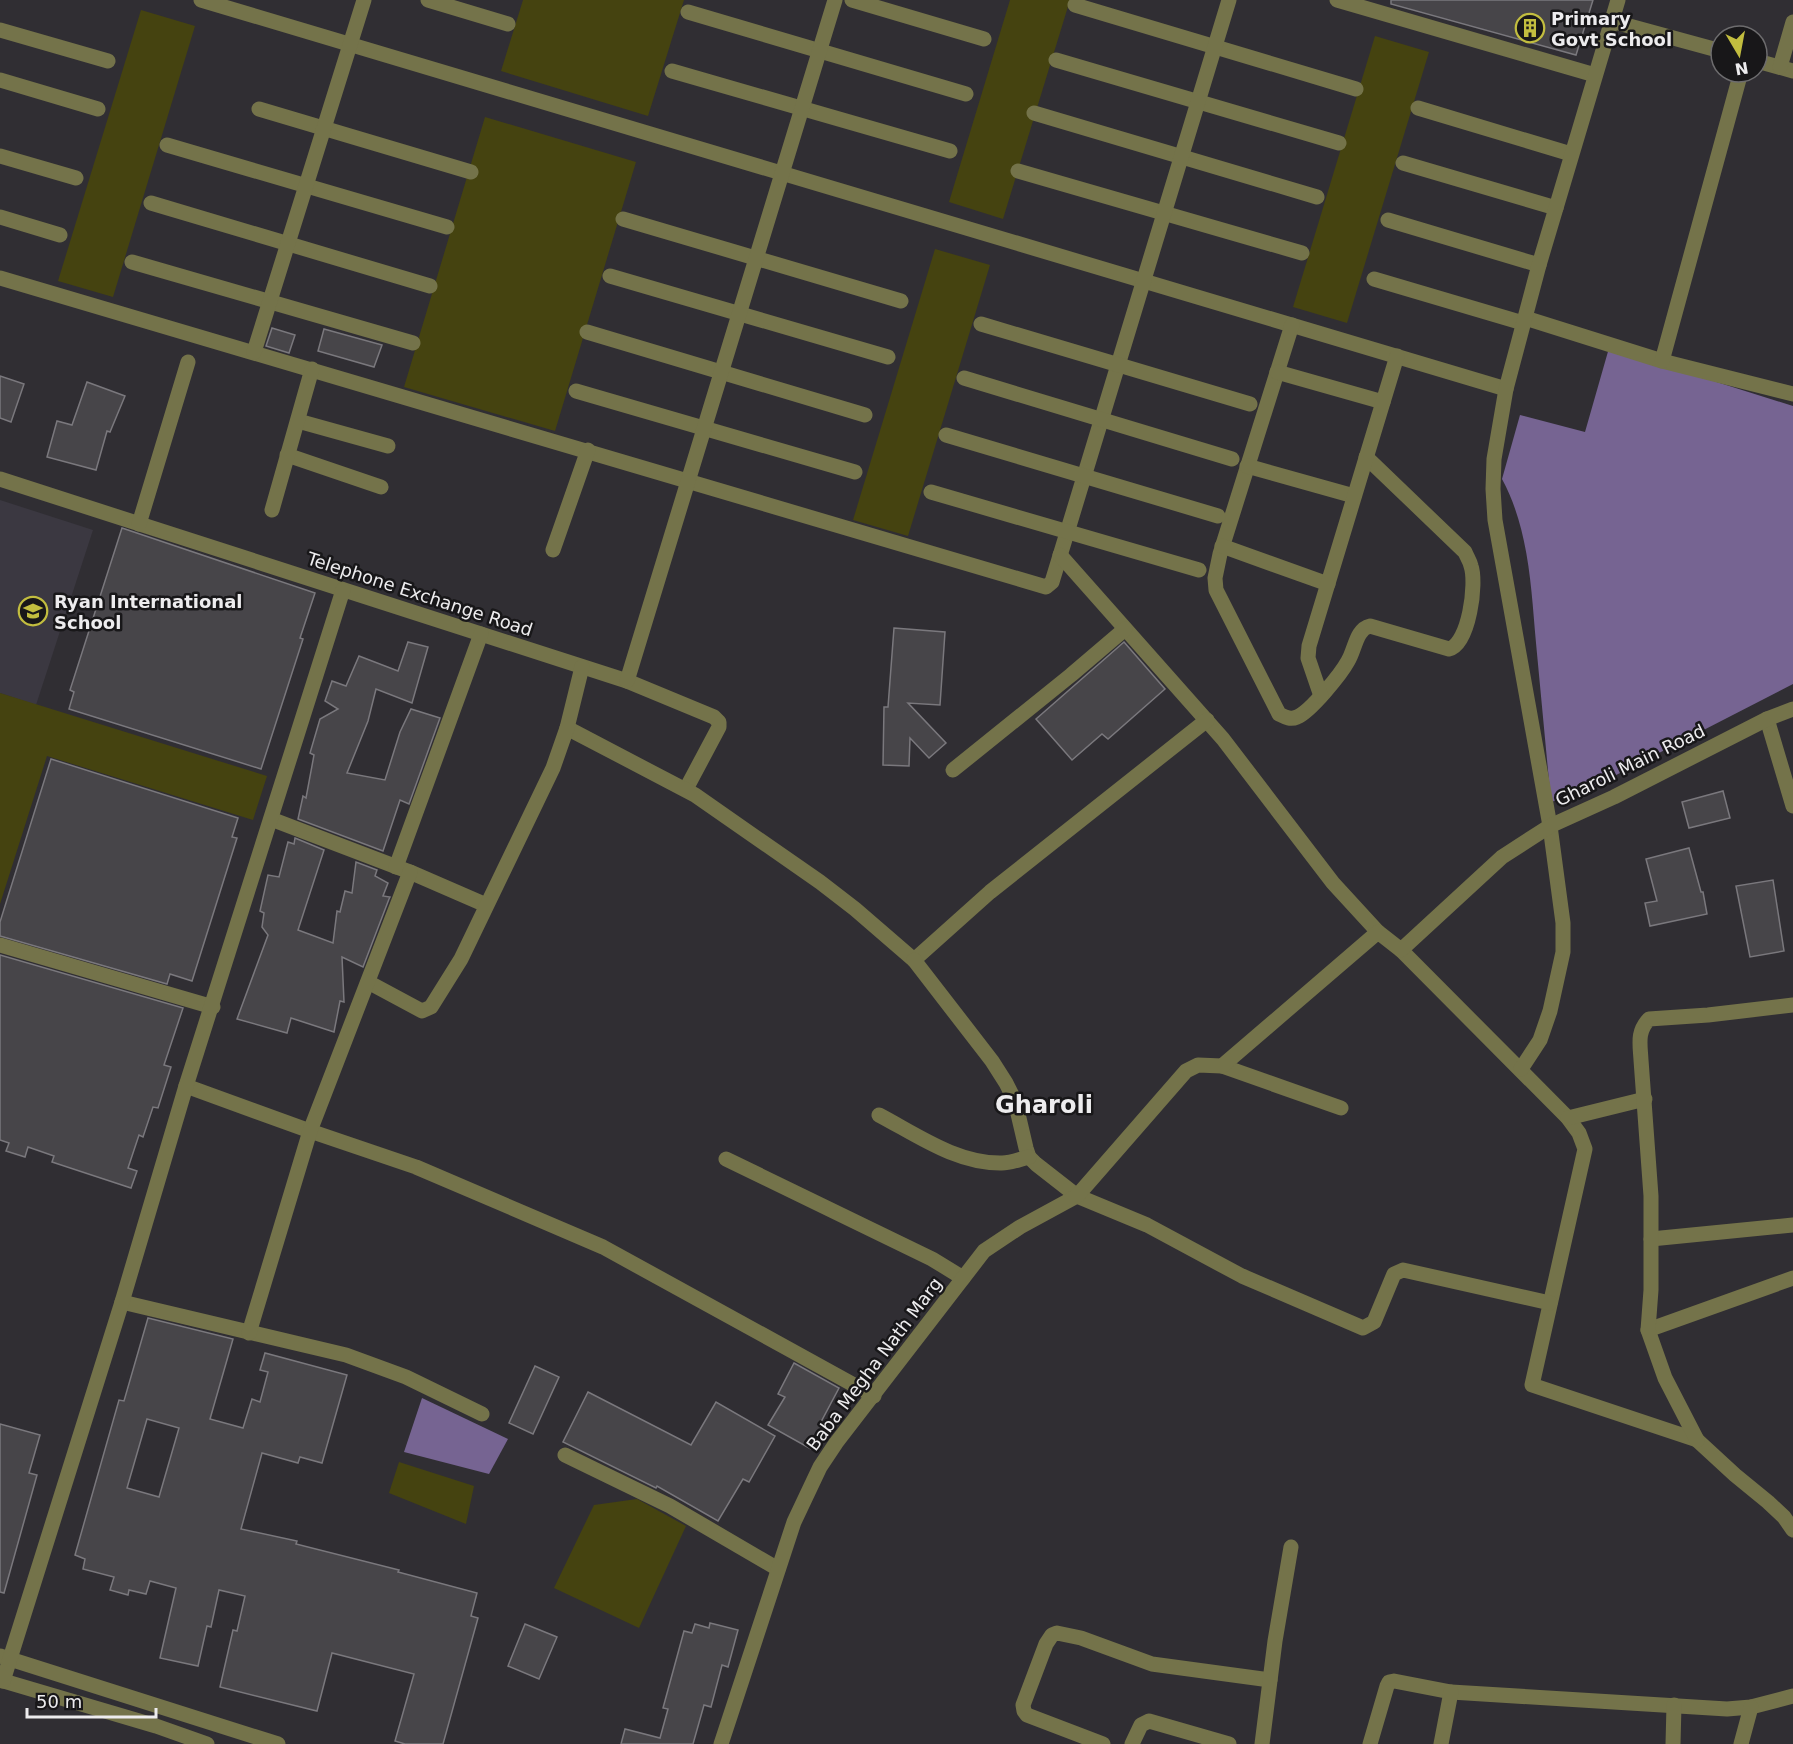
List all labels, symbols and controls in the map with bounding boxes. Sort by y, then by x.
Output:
place label: Primary Govt School [1551,8,1672,50]
building icon: Primary Govt School [1514,12,1546,44]
north arrow [1709,24,1769,84]
text: N [1733,58,1750,79]
street label: Telephone Exchange Road [304,547,535,640]
place label: Ryan International School [54,591,242,633]
school or university icon: Ryan International School [17,595,49,627]
street label: Gharoli Main Road [1552,720,1708,810]
district label: Gharoli [995,1091,1093,1119]
street label: Baba Megha Nath Marg [802,1273,946,1455]
scale bar [27,1681,156,1719]
text: 50 m [36,1691,82,1712]

